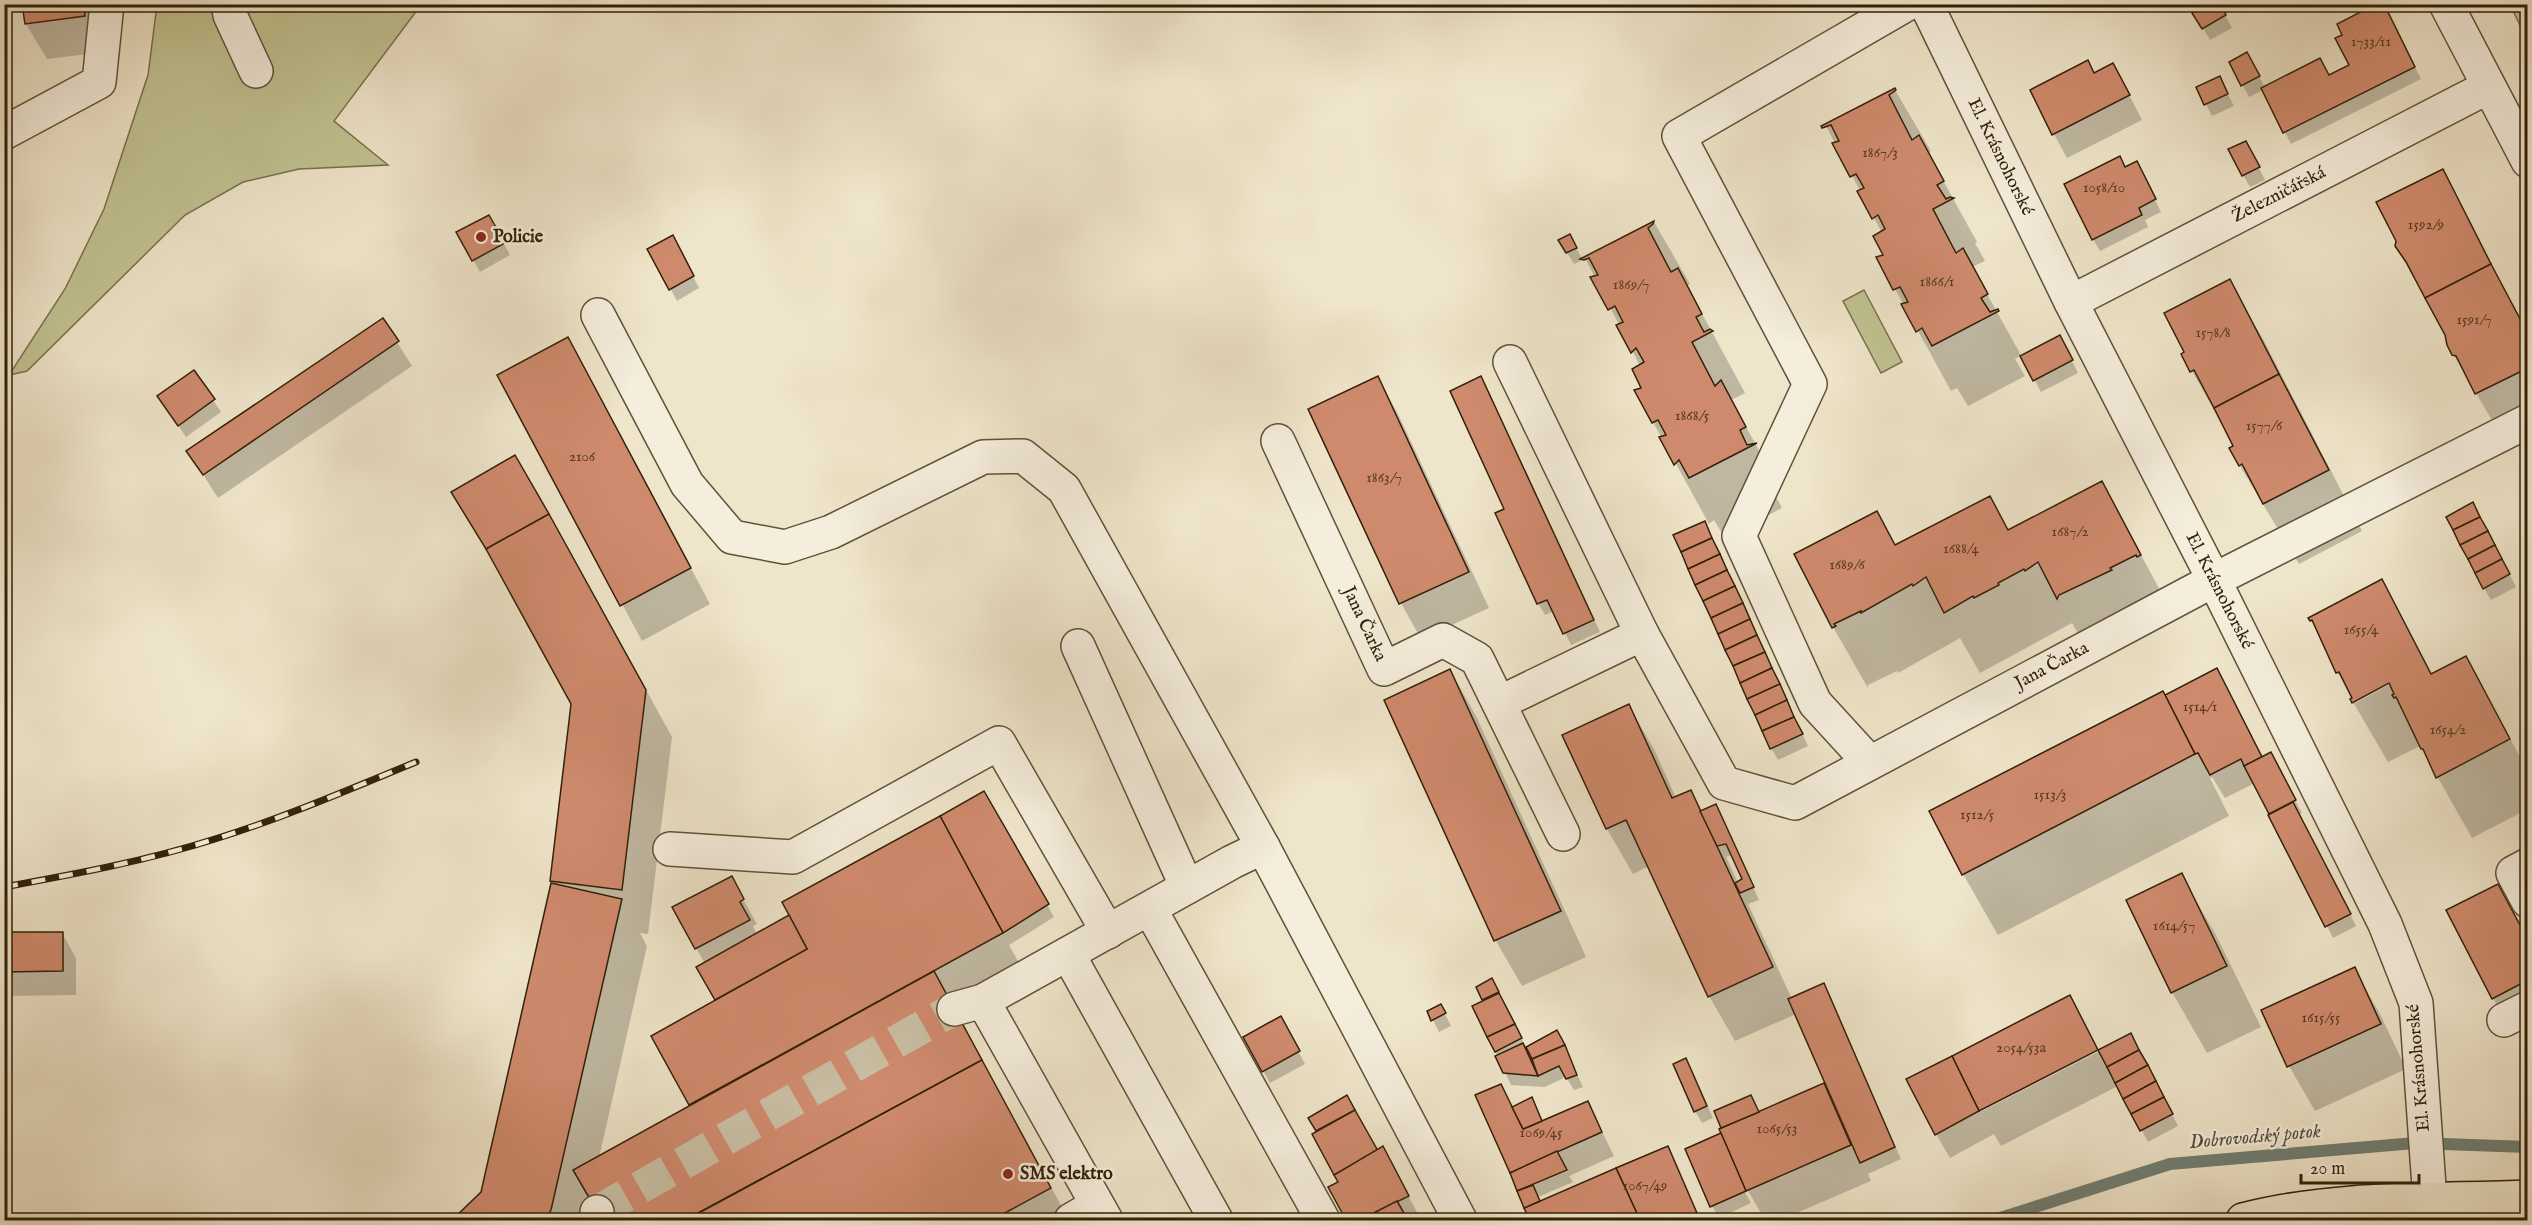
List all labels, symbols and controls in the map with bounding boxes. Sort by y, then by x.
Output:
house number: 1733/11 [2351,32,2391,51]
street label: El. Krásnohorské [1962,94,2038,220]
house number: 1867/3 [1862,143,1898,162]
street label: Železničářská [2228,160,2330,229]
house number: 1058/10 [2083,178,2125,197]
house number: 1592/9 [2408,215,2444,234]
place label: Policie [493,226,544,249]
marker: Policie [474,230,488,244]
house number: 1866/1 [1920,272,1954,291]
house number: 1869/7 [1613,275,1649,294]
house number: 1591/7 [2456,310,2492,329]
house number: 1578/8 [2195,323,2231,342]
house number: 1868/5 [1675,406,1710,425]
house number: 1577/6 [2246,416,2283,435]
house number: 2106 [569,447,596,466]
house number: 1863/7 [1366,468,1402,487]
house number: 1687/2 [2052,522,2088,541]
street label: El. Krásnohorské [2180,529,2258,653]
house number: 1688/4 [1943,539,1979,558]
house number: 1689/6 [1829,555,1865,574]
street label: Jana Čarka [1336,580,1393,666]
house number: 1655/4 [2344,620,2379,639]
street label: Jana Čarka [2008,635,2093,696]
house number: 1514/1 [2183,697,2217,716]
house number: 1654/2 [2430,720,2466,739]
house number: 1513/3 [2034,785,2066,804]
house number: 1512/5 [1960,805,1995,824]
house number: 1614/57 [2153,916,2195,935]
street label: El. Krásnohorské [2402,1003,2436,1133]
house number: 1615/55 [2302,1008,2341,1027]
house number: 2054/53a [1996,1038,2046,1057]
house number: 1065/53 [1757,1119,1797,1138]
water label: Dobrovodský potok [2188,1119,2322,1155]
house number: 1069/45 [1520,1123,1563,1142]
scale bar [2301,1147,2420,1185]
text: 20 m [2310,1158,2345,1181]
place label: SMS elektro [1020,1163,1113,1186]
marker: SMS elektro [1001,1167,1015,1181]
house number: 1067/49 [1623,1176,1667,1195]

